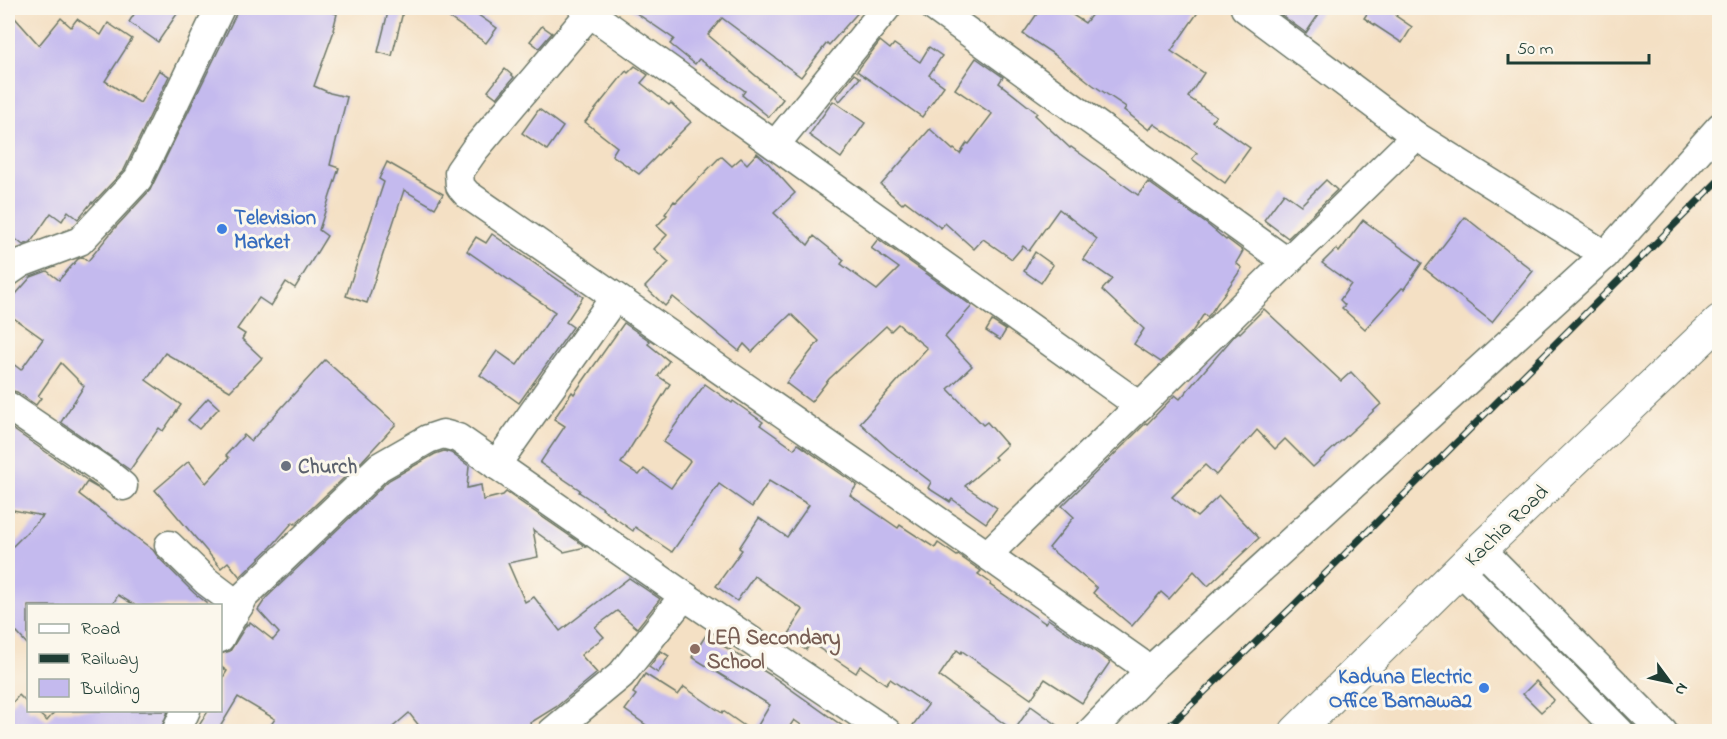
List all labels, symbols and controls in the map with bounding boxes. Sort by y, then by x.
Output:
scale bar [1508,27,1649,65]
text: 50 m [1517,37,1554,63]
place label: Television Market [234,204,316,258]
marker: Television Market [215,222,229,236]
place label: Church [298,453,357,483]
marker: Church [279,459,293,473]
street label: Kachia Road [1459,478,1556,574]
legend [27,604,222,712]
text: Road [81,617,120,643]
place label: LEA Secondary School [707,624,841,678]
marker: LEA Secondary School [688,642,702,656]
text: Railway [81,647,138,673]
north arrow [1640,652,1700,712]
place label: Kaduna Electric Office Barnawa2 [1329,663,1473,717]
text: Building [80,677,140,704]
text: N [1668,678,1694,700]
marker: Kaduna Electric Office Barnawa2 [1477,681,1491,695]

